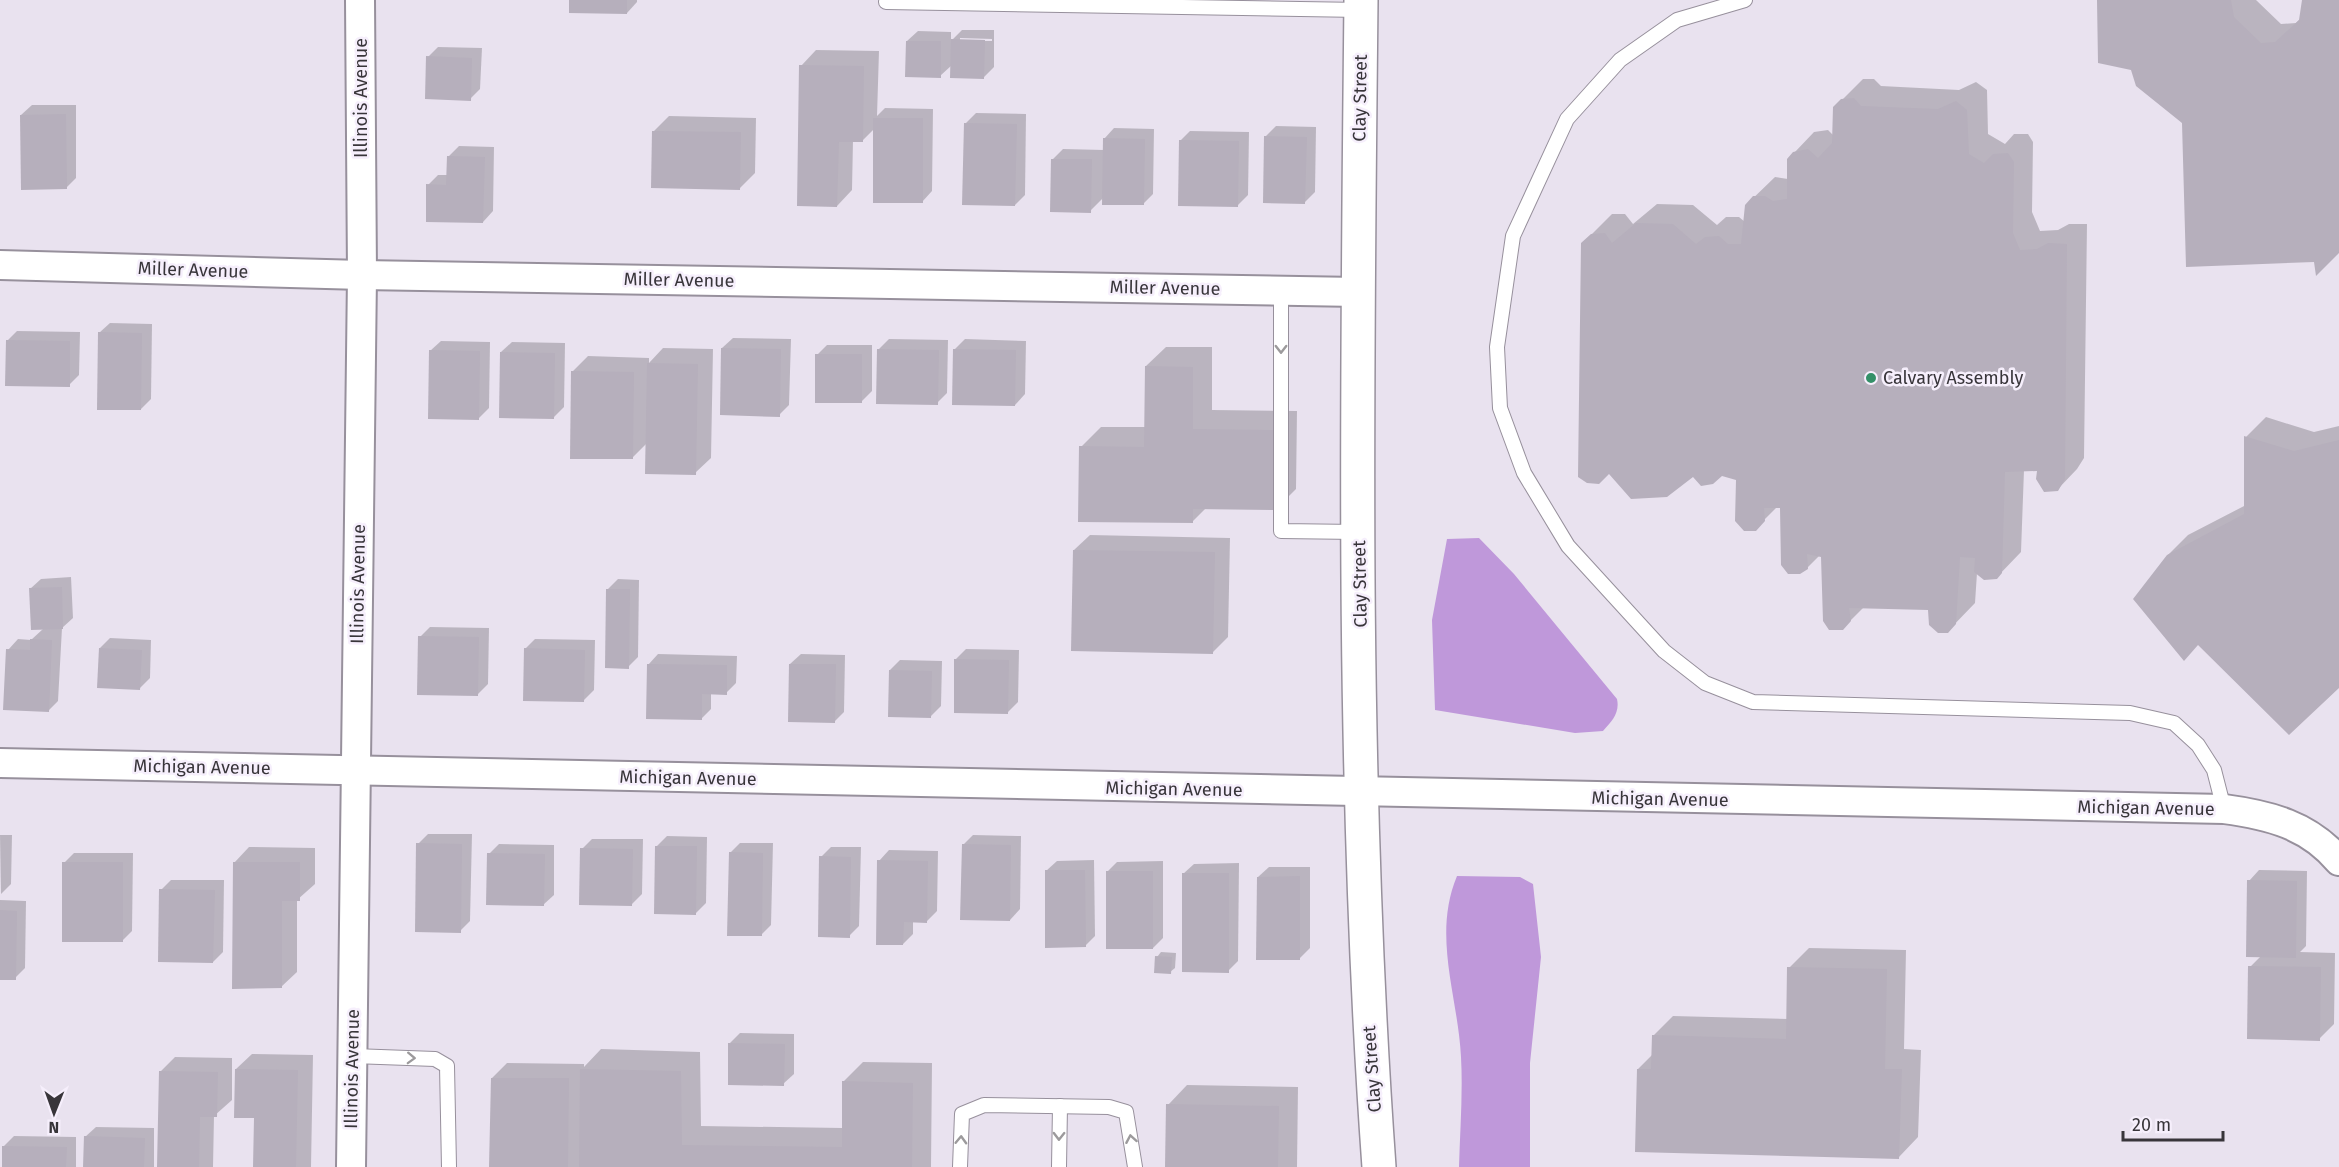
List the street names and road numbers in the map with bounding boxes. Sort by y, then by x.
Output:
street label: Illinois Avenue [350,38,372,158]
street label: Clay Street [1348,54,1372,142]
street label: Miller Avenue [137,257,249,283]
street label: Miller Avenue [623,268,735,292]
street label: Miller Avenue [1109,276,1221,300]
street label: Illinois Avenue [346,524,370,644]
street label: Clay Street [1348,540,1372,628]
street label: Michigan Avenue [133,755,271,779]
street label: Michigan Avenue [619,766,757,790]
street label: Michigan Avenue [1105,777,1243,801]
street label: Michigan Avenue [1591,787,1729,811]
street label: Michigan Avenue [2077,796,2215,820]
street label: Illinois Avenue [340,1009,364,1129]
street label: Clay Street [1358,1024,1386,1113]

